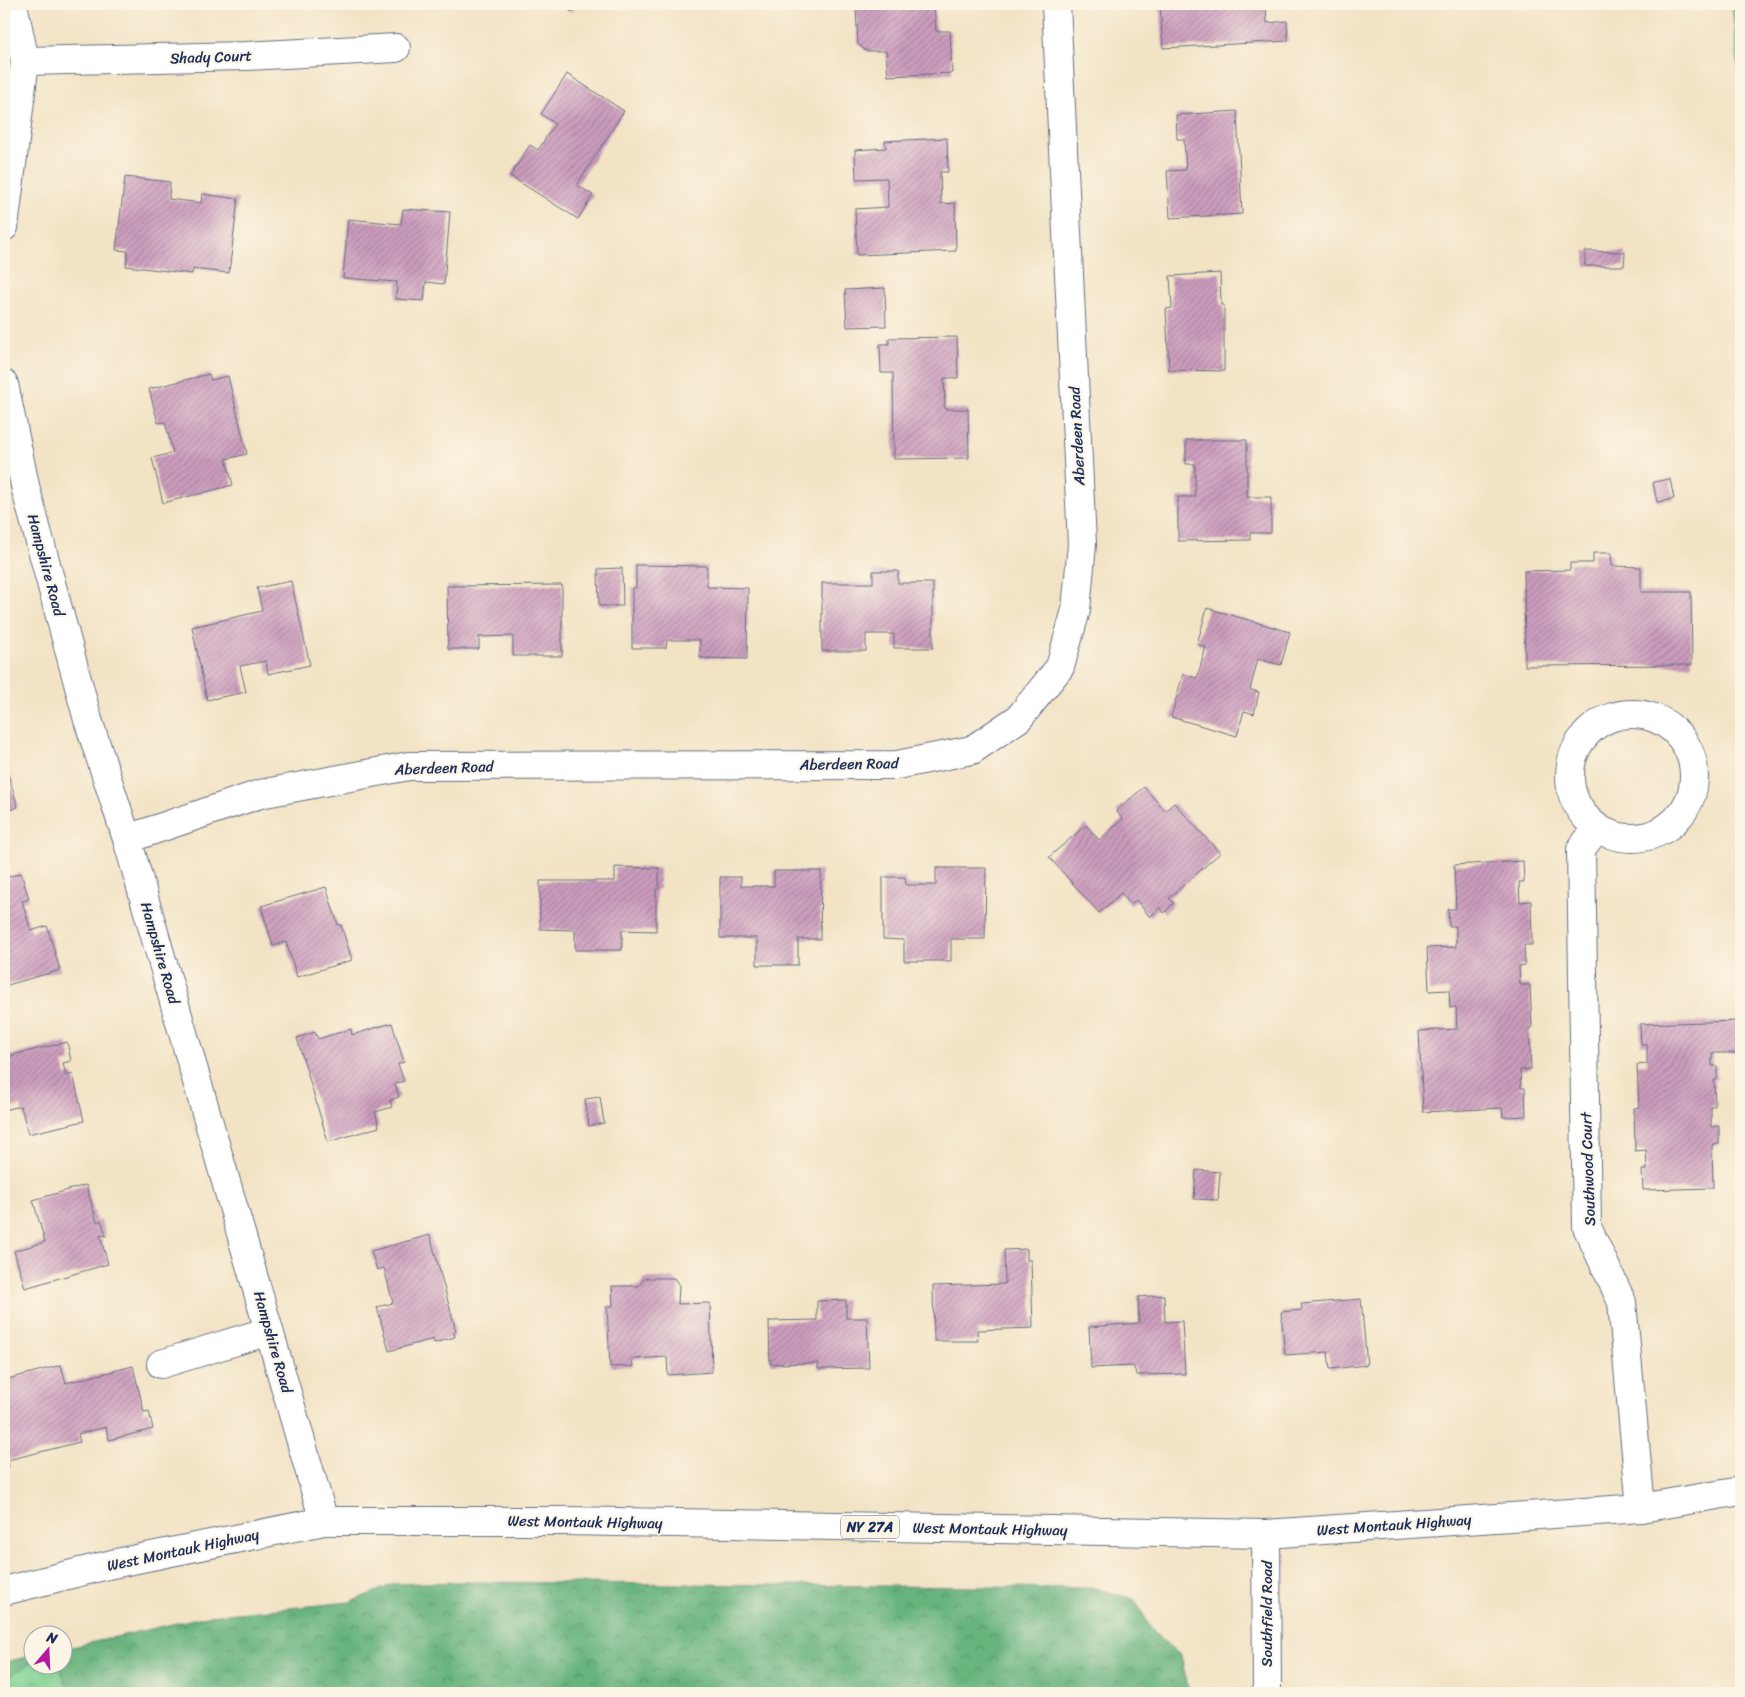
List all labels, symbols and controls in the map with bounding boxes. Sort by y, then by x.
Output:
street label: Shady Court [170,43,253,71]
street label: Aberdeen Road [1061,385,1093,487]
street label: Hampshire Road [20,511,72,620]
street label: Aberdeen Road [798,750,900,778]
street label: Aberdeen Road [393,753,495,783]
street label: Hampshire Road [133,899,187,1008]
street label: Southwood Court [1573,1111,1603,1226]
street label: Hampshire Road [246,1288,300,1397]
street label: West Montauk Highway [1316,1507,1473,1543]
street label: West Montauk Highway [507,1508,663,1536]
road number: NY 27A [841,1515,899,1538]
street label: West Montauk Highway [912,1515,1068,1543]
street label: West Montauk Highway [104,1521,262,1579]
street label: Southfield Road [1254,1560,1280,1667]
north arrow [22,1624,72,1674]
text: N [42,1624,61,1652]

